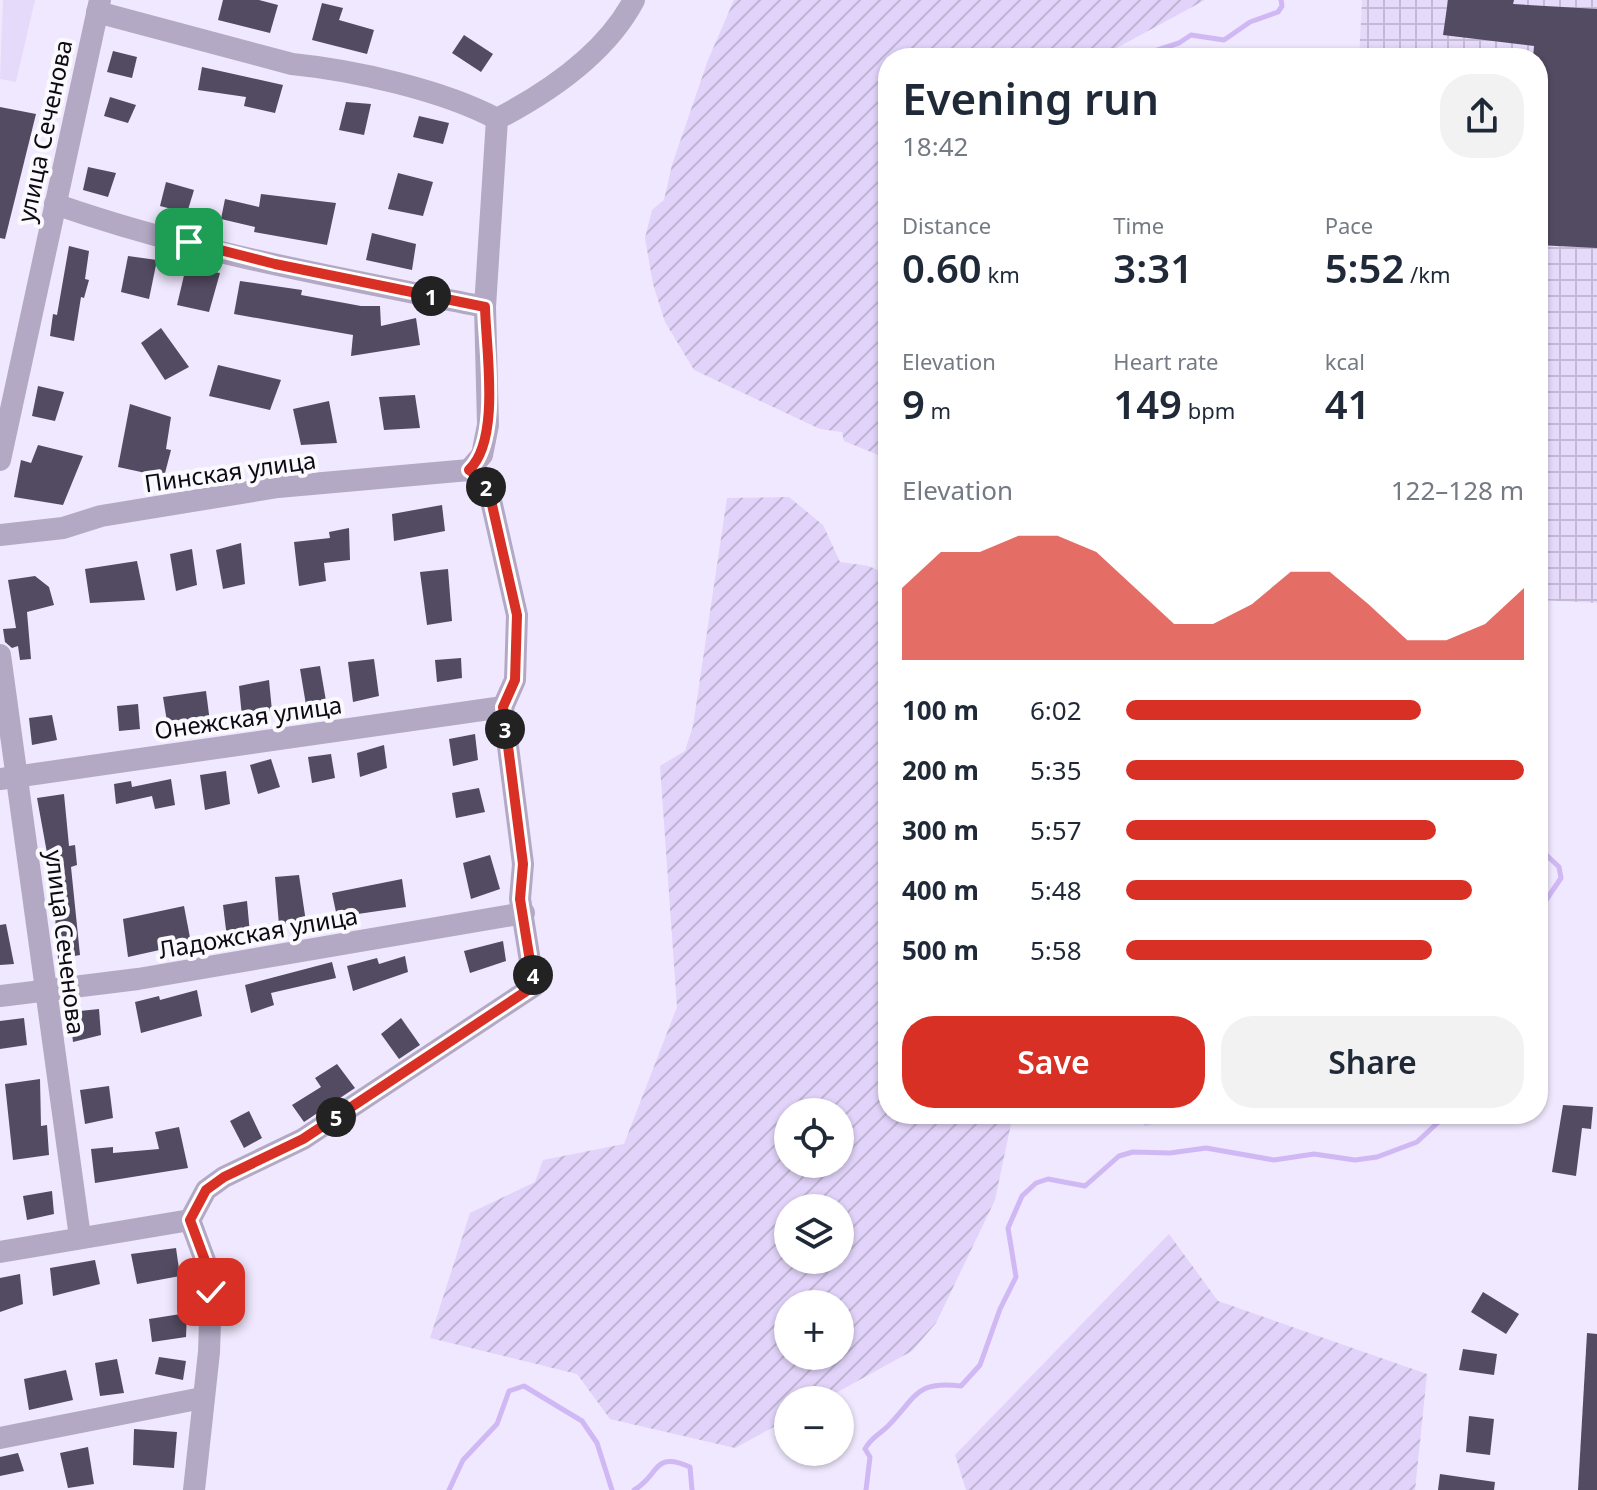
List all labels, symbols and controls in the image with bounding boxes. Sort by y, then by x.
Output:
street label: улица Сеченова [9,37,79,225]
text: Evening run [902,68,1159,128]
button: share [1440,74,1524,158]
text: 18:42 [902,128,968,164]
pin [155,208,223,276]
text: Distance [902,210,991,240]
text: Time [1113,210,1164,240]
text: Pace [1325,210,1373,240]
icon: arrive [167,220,211,264]
text: 0.60 [902,240,982,295]
text: 3:31 [1113,240,1193,295]
text: 5:52 [1325,240,1404,295]
text: km [982,259,1020,289]
text: /km [1404,259,1451,289]
pin: 1 [411,276,451,316]
text: 1 [425,281,437,311]
text: Elevation [902,346,996,376]
text: Heart rate [1113,346,1218,376]
text: kcal [1325,346,1365,376]
text: 9 [902,376,925,431]
text: 149 [1113,376,1182,431]
text: 41 [1325,376,1370,431]
text: m [925,395,951,425]
text: bpm [1182,395,1235,425]
street label: Пинская улица [142,443,318,499]
pin: 2 [466,467,506,507]
text: 2 [480,472,492,502]
text: Elevation [902,472,1013,508]
text: 122–128 m [1391,472,1524,508]
street label: Онежская улица [152,688,344,746]
text: 100 m [902,692,979,728]
text: 6:02 [1030,692,1082,728]
pin: 3 [485,709,525,749]
text: 3 [499,714,511,744]
text: 200 m [902,752,979,788]
text: 5:35 [1030,752,1082,788]
text: 300 m [902,812,979,848]
text: 5:57 [1030,812,1082,848]
street label: улица Сеченова [38,848,94,1036]
text: 400 m [902,872,979,908]
text: 5:48 [1030,872,1082,908]
street label: Ладожская улица [156,898,360,966]
text: 500 m [902,932,979,968]
text: 5:58 [1030,932,1082,968]
pin: 4 [513,955,553,995]
text: 4 [527,960,539,990]
button: Save [902,1016,1205,1108]
button: Share [1221,1016,1524,1108]
pin: 5 [316,1097,356,1137]
map controls [774,1098,854,1466]
button: locate [774,1098,854,1178]
text: 5 [330,1102,342,1132]
button: layers [774,1194,854,1274]
pin [177,1258,245,1326]
icon: check [189,1270,233,1314]
button: + [774,1290,854,1370]
button: − [774,1386,854,1466]

